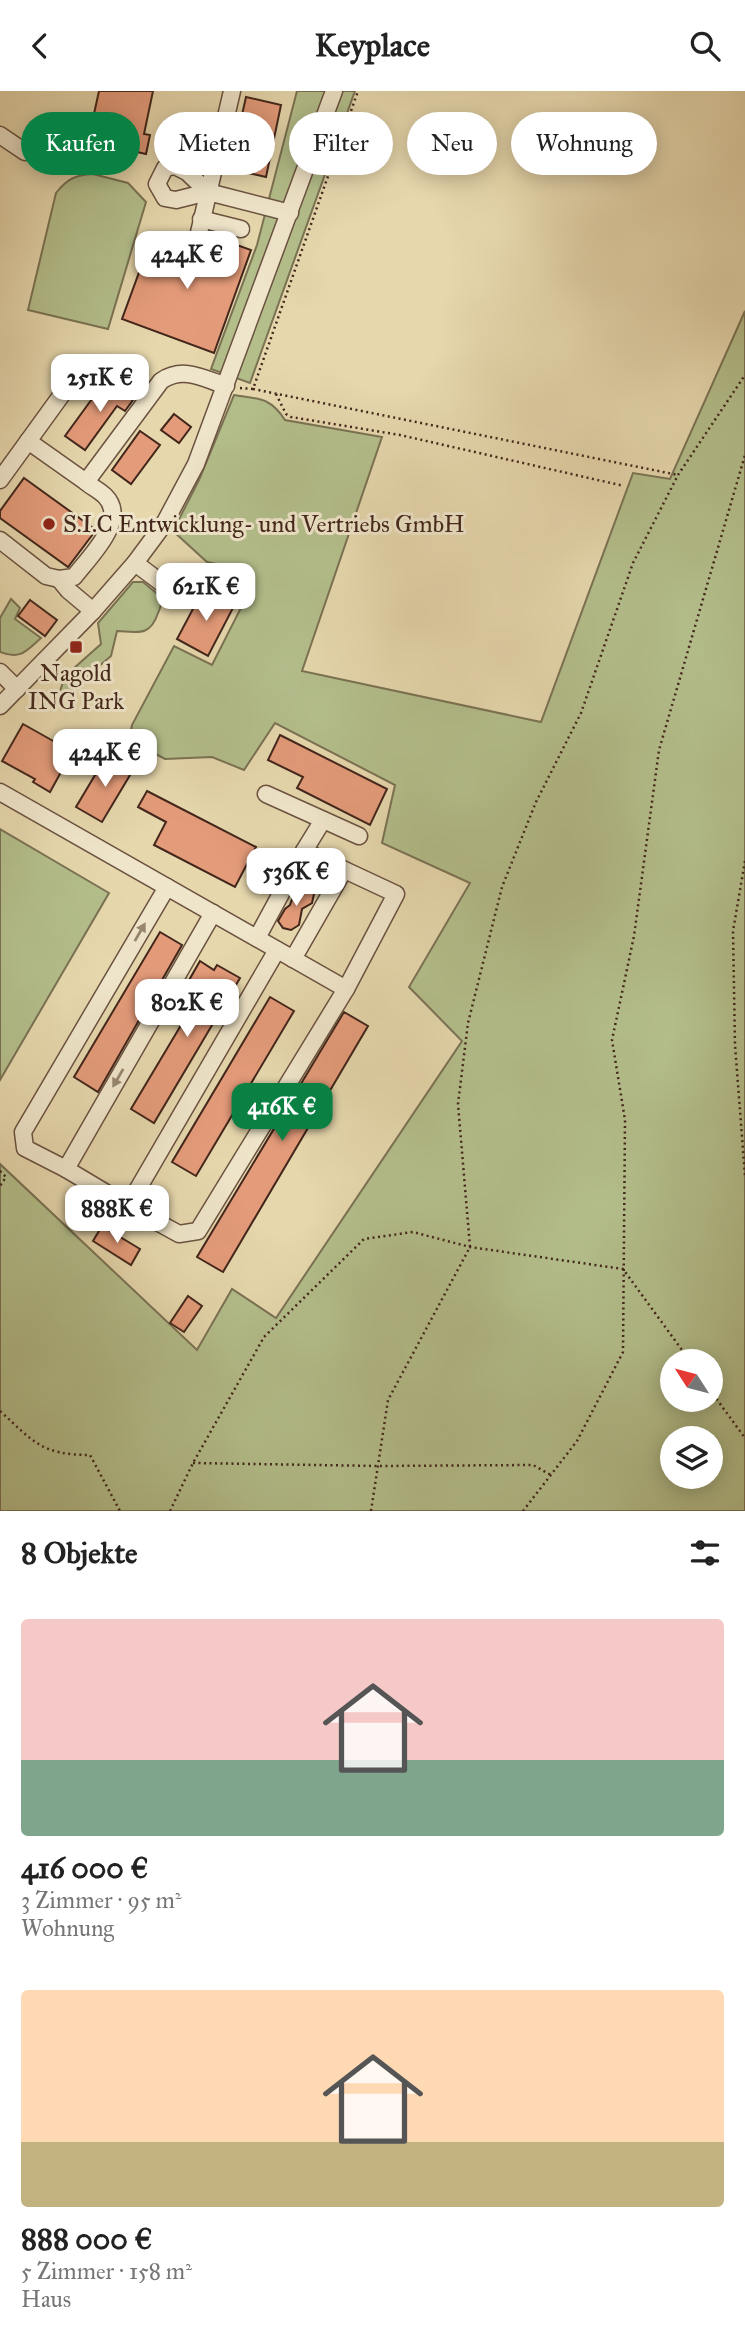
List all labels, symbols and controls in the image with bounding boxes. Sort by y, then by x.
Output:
text: Keyplace [315,26,430,65]
icon: back [21,27,59,65]
icon: search [686,27,724,65]
chip: Kaufen [21,112,140,175]
chip: Mieten [154,112,275,175]
chip: Filter [289,112,393,175]
chip: Neu [407,112,497,175]
chip: Wohnung [511,112,657,175]
pin: 424K € [130,231,244,291]
text: 424K € [151,240,223,268]
pin: 251K € [43,355,157,414]
text: 251K € [67,363,133,391]
place label: S.I.C Entwicklung- und Vertriebs GmbH [63,509,465,539]
marker: S.I.C Entwicklung- und Vertriebs GmbH [41,516,57,532]
pin: 621K € [149,563,263,623]
text: 621K € [172,572,240,600]
marker: Nagold ING Park [68,639,84,655]
place label: Nagold ING Park [28,658,125,716]
pin: 424K € [48,729,162,789]
text: 424K € [69,738,141,766]
pin: 536K € [239,849,353,908]
text: 536K € [263,857,329,885]
one-way arrow [134,923,147,942]
pin: 802K € [130,979,244,1039]
text: 802K € [151,988,223,1016]
one-way arrow [112,1069,124,1088]
pin: 416K € [225,1083,339,1143]
text: 416K € [248,1092,316,1120]
pin: 888K € [60,1185,174,1245]
text: 888K € [81,1194,153,1222]
north arrow [660,1349,723,1412]
map controls [660,1349,723,1489]
button: layers [660,1426,723,1489]
icon: filters [686,1534,724,1572]
text: 8 Objekte [21,1535,138,1571]
icon: home [310,1665,436,1791]
text: 416 000 € [21,1850,148,1886]
text: 3 Zimmer · 95 m² [21,1886,182,1914]
text: Wohnung [21,1914,114,1942]
icon: home [310,2036,436,2162]
text: 888 000 € [21,2221,152,2257]
text: 5 Zimmer · 158 m² [21,2257,192,2285]
text: Haus [21,2285,71,2313]

